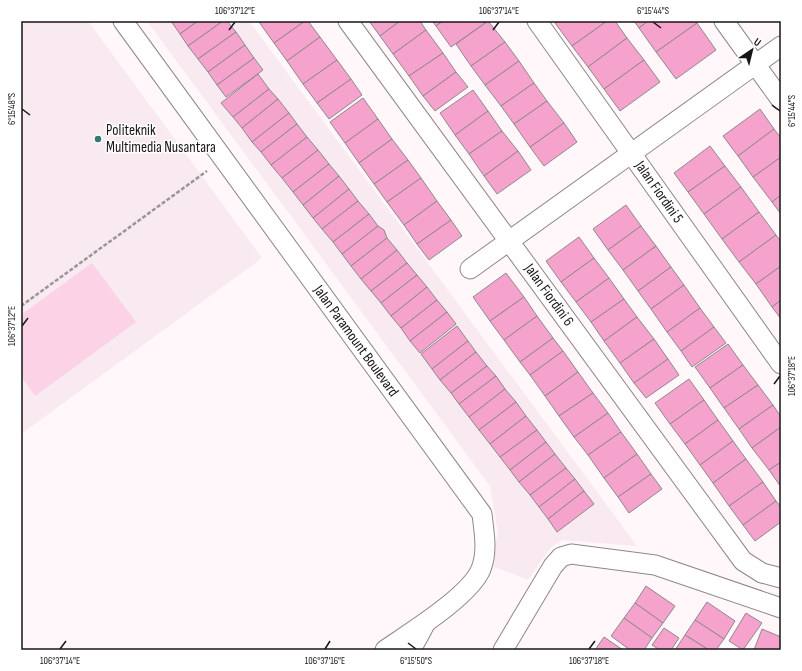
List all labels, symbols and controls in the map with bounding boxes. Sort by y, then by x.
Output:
text: 106°37'12"E [215,5,255,17]
text: 106°37'14"E [479,5,519,17]
text: 6°15'44"S [637,5,669,17]
north arrow [732,30,772,70]
text: U [751,35,764,49]
text: 6°15'48"S [6,93,18,125]
text: 6°15'44"S [786,95,798,127]
place label: Politeknik Multimedia Nusantara [106,121,216,157]
marker: Politeknik Multimedia Nusantara [93,134,103,144]
street label: Jalan Fiordini 5 [630,156,687,227]
street label: Jalan Fiordini 6 [519,259,578,330]
street label: Jalan Paramount Boulevard [309,281,403,400]
text: 106°37'12"E [6,306,18,346]
text: 106°37'18"E [786,356,798,396]
text: 106°37'14"E [40,655,80,667]
text: 106°37'16"E [305,655,345,667]
text: 6°15'50"S [400,655,432,667]
text: 106°37'18"E [569,655,609,667]

